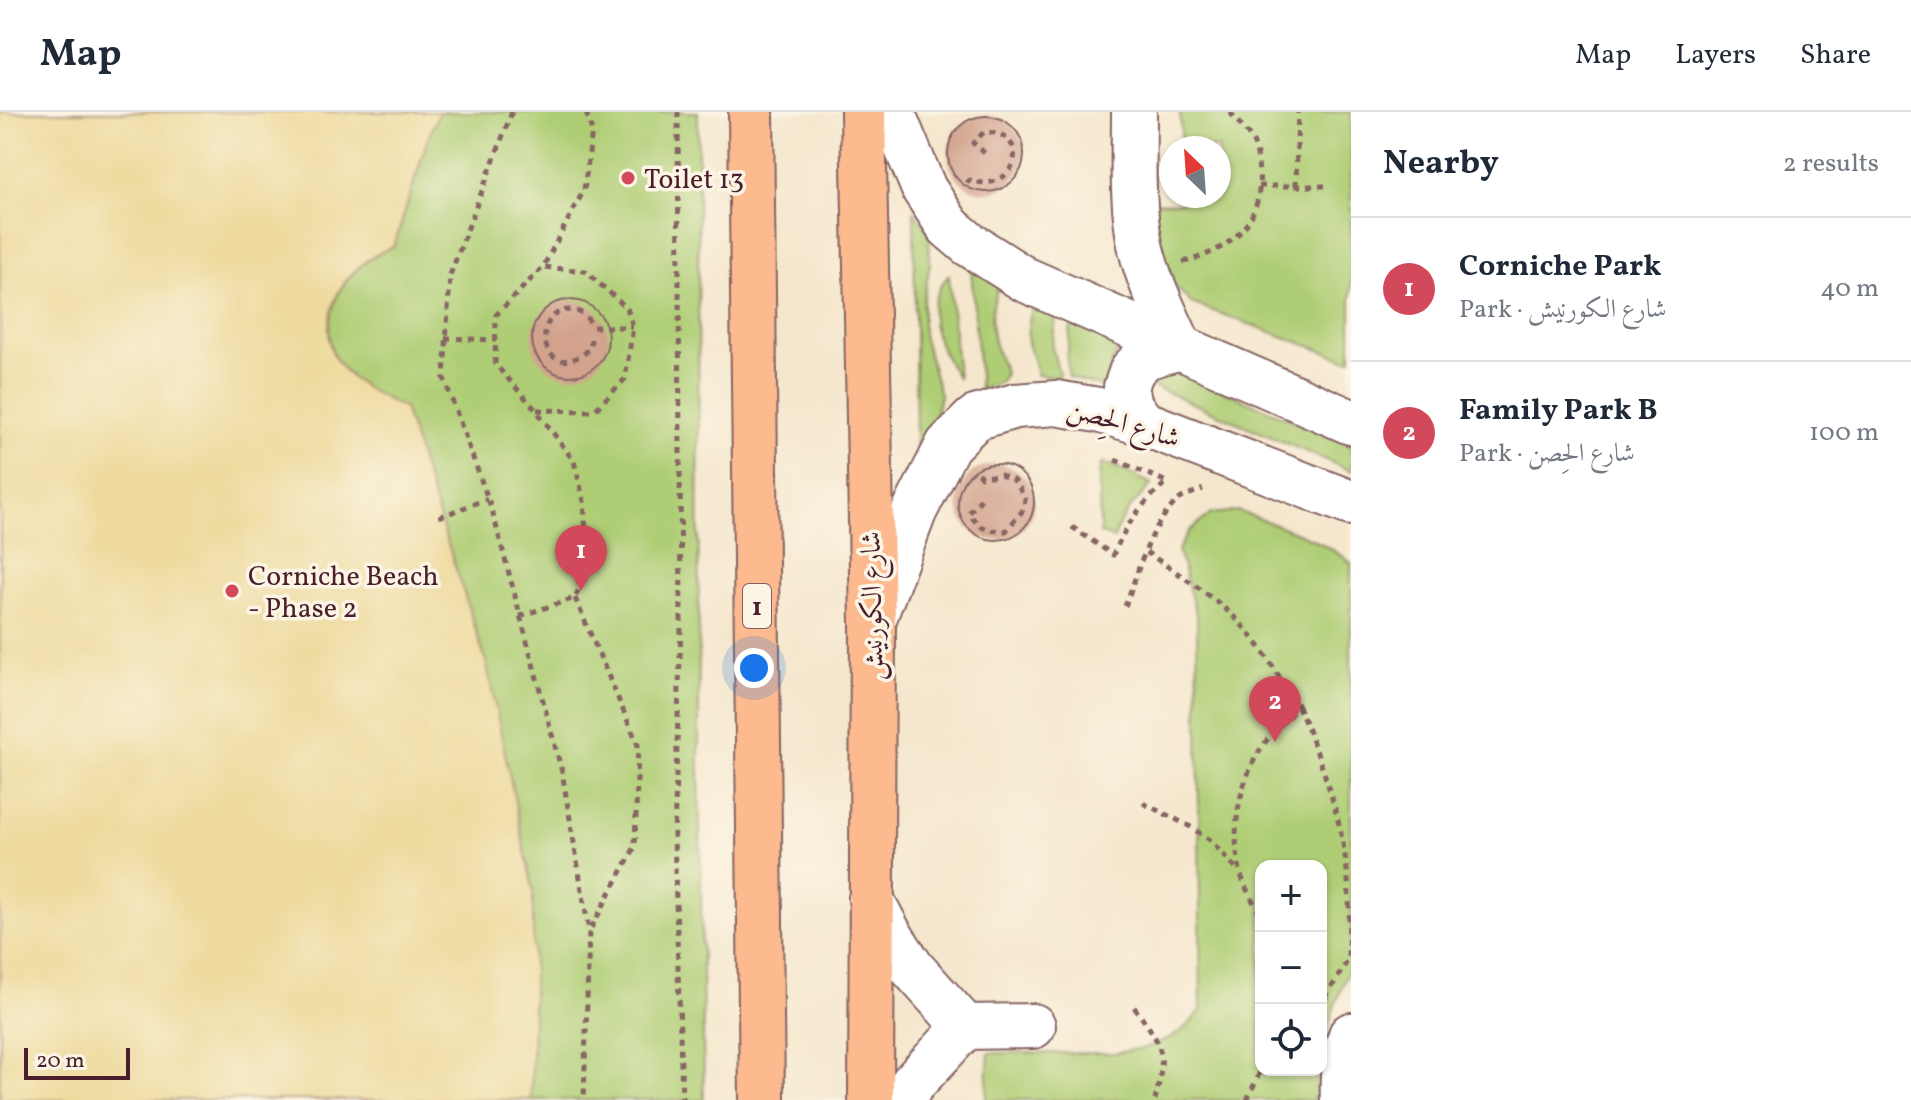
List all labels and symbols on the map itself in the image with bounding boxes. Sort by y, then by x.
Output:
north arrow [1159,136,1231,208]
place label: Toilet 13 [644,161,744,200]
marker: Toilet 13 [619,169,637,187]
street label: شارع الحِصن [1062,390,1184,461]
pin: 1 [555,525,607,591]
street label: شارع الكورنيش [853,531,896,681]
place label: Corniche Beach - Phase 2 [248,558,439,629]
marker: Corniche Beach - Phase 2 [223,582,241,600]
road number: 1 [743,584,771,628]
your location [734,648,774,688]
pin: 2 [1249,676,1301,742]
scale bar [24,1044,130,1080]

